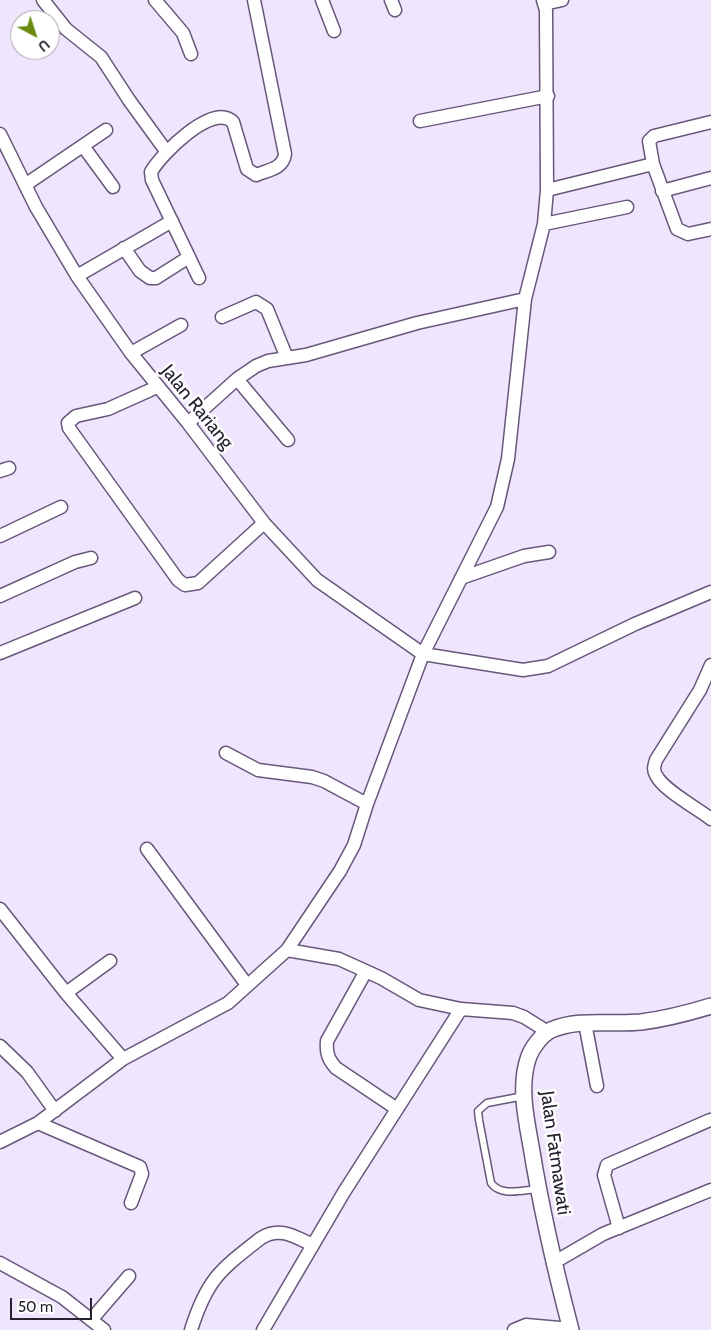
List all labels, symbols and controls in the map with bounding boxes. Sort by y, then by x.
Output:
north arrow [10,10,60,60]
text: U [34,36,54,56]
street label: Jalan Rariang [156,360,238,454]
street label: Jalan Fatmawati [535,1089,575,1217]
scale bar [12,1288,95,1320]
text: 50 m [18,1298,53,1316]

